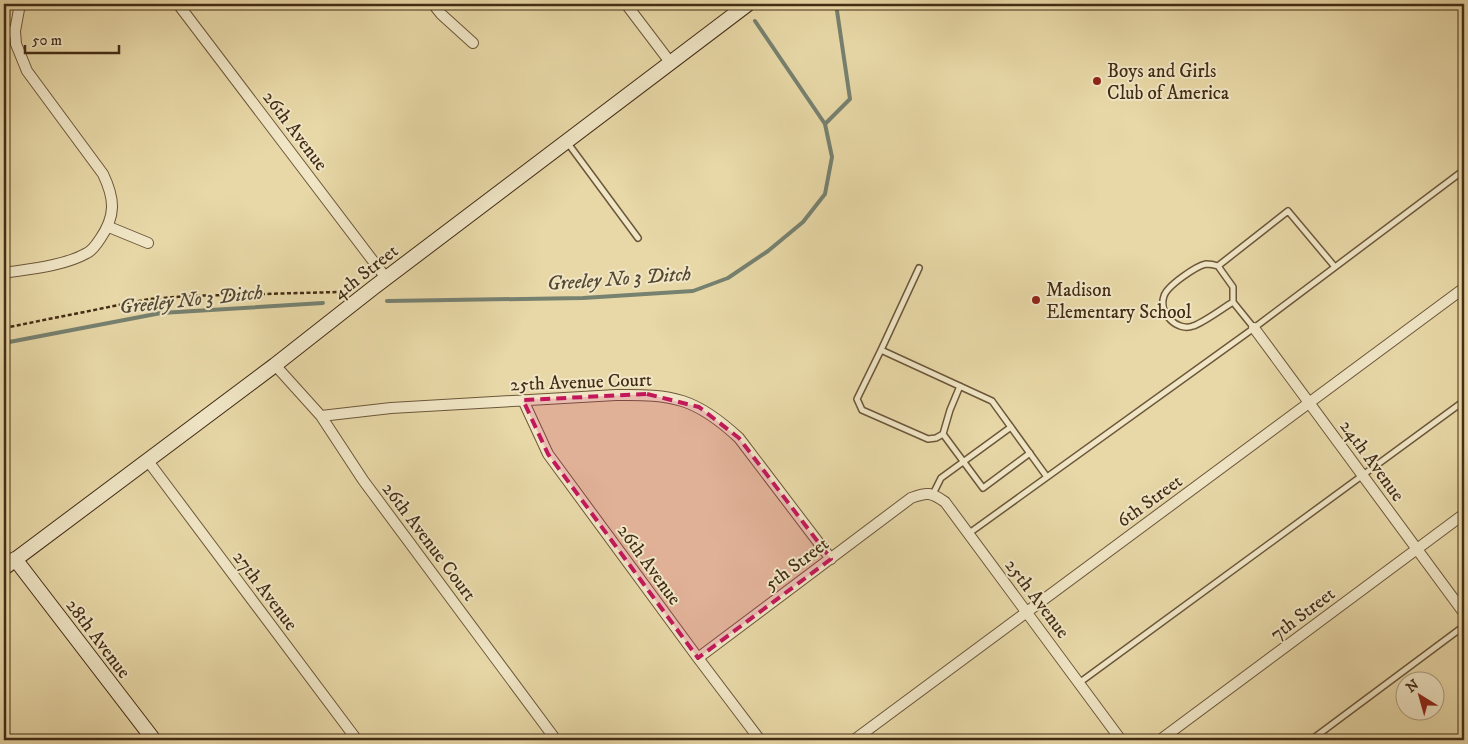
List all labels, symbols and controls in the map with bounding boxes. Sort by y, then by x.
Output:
scale bar [25,22,119,54]
text: 50 m [32,31,62,50]
place label: Boys and Girls Club of America [1107,60,1229,105]
marker: Boys and Girls Club of America [1091,75,1103,87]
street label: 26th Avenue [257,86,332,176]
street label: 4th Street [329,240,403,305]
water label: Greeley No 3 Ditch [546,262,692,297]
place label: Madison Elementary School [1046,279,1192,324]
water label: Greeley No 3 Ditch [118,281,264,320]
marker: Madison Elementary School [1030,294,1042,306]
street label: 25th Avenue Court [510,369,652,396]
street label: 24th Avenue [1335,416,1409,506]
street label: 6th Street [1113,470,1187,533]
street label: 26th Avenue Court [377,478,481,606]
street label: 26th Avenue [612,520,686,610]
street label: 5th Street [760,533,834,596]
street label: 27th Avenue [227,547,302,635]
street label: 25th Avenue [999,555,1074,643]
street label: 7th Street [1266,582,1340,646]
street label: 28th Avenue [60,595,135,683]
north arrow [1396,672,1446,722]
text: N [1403,675,1423,697]

